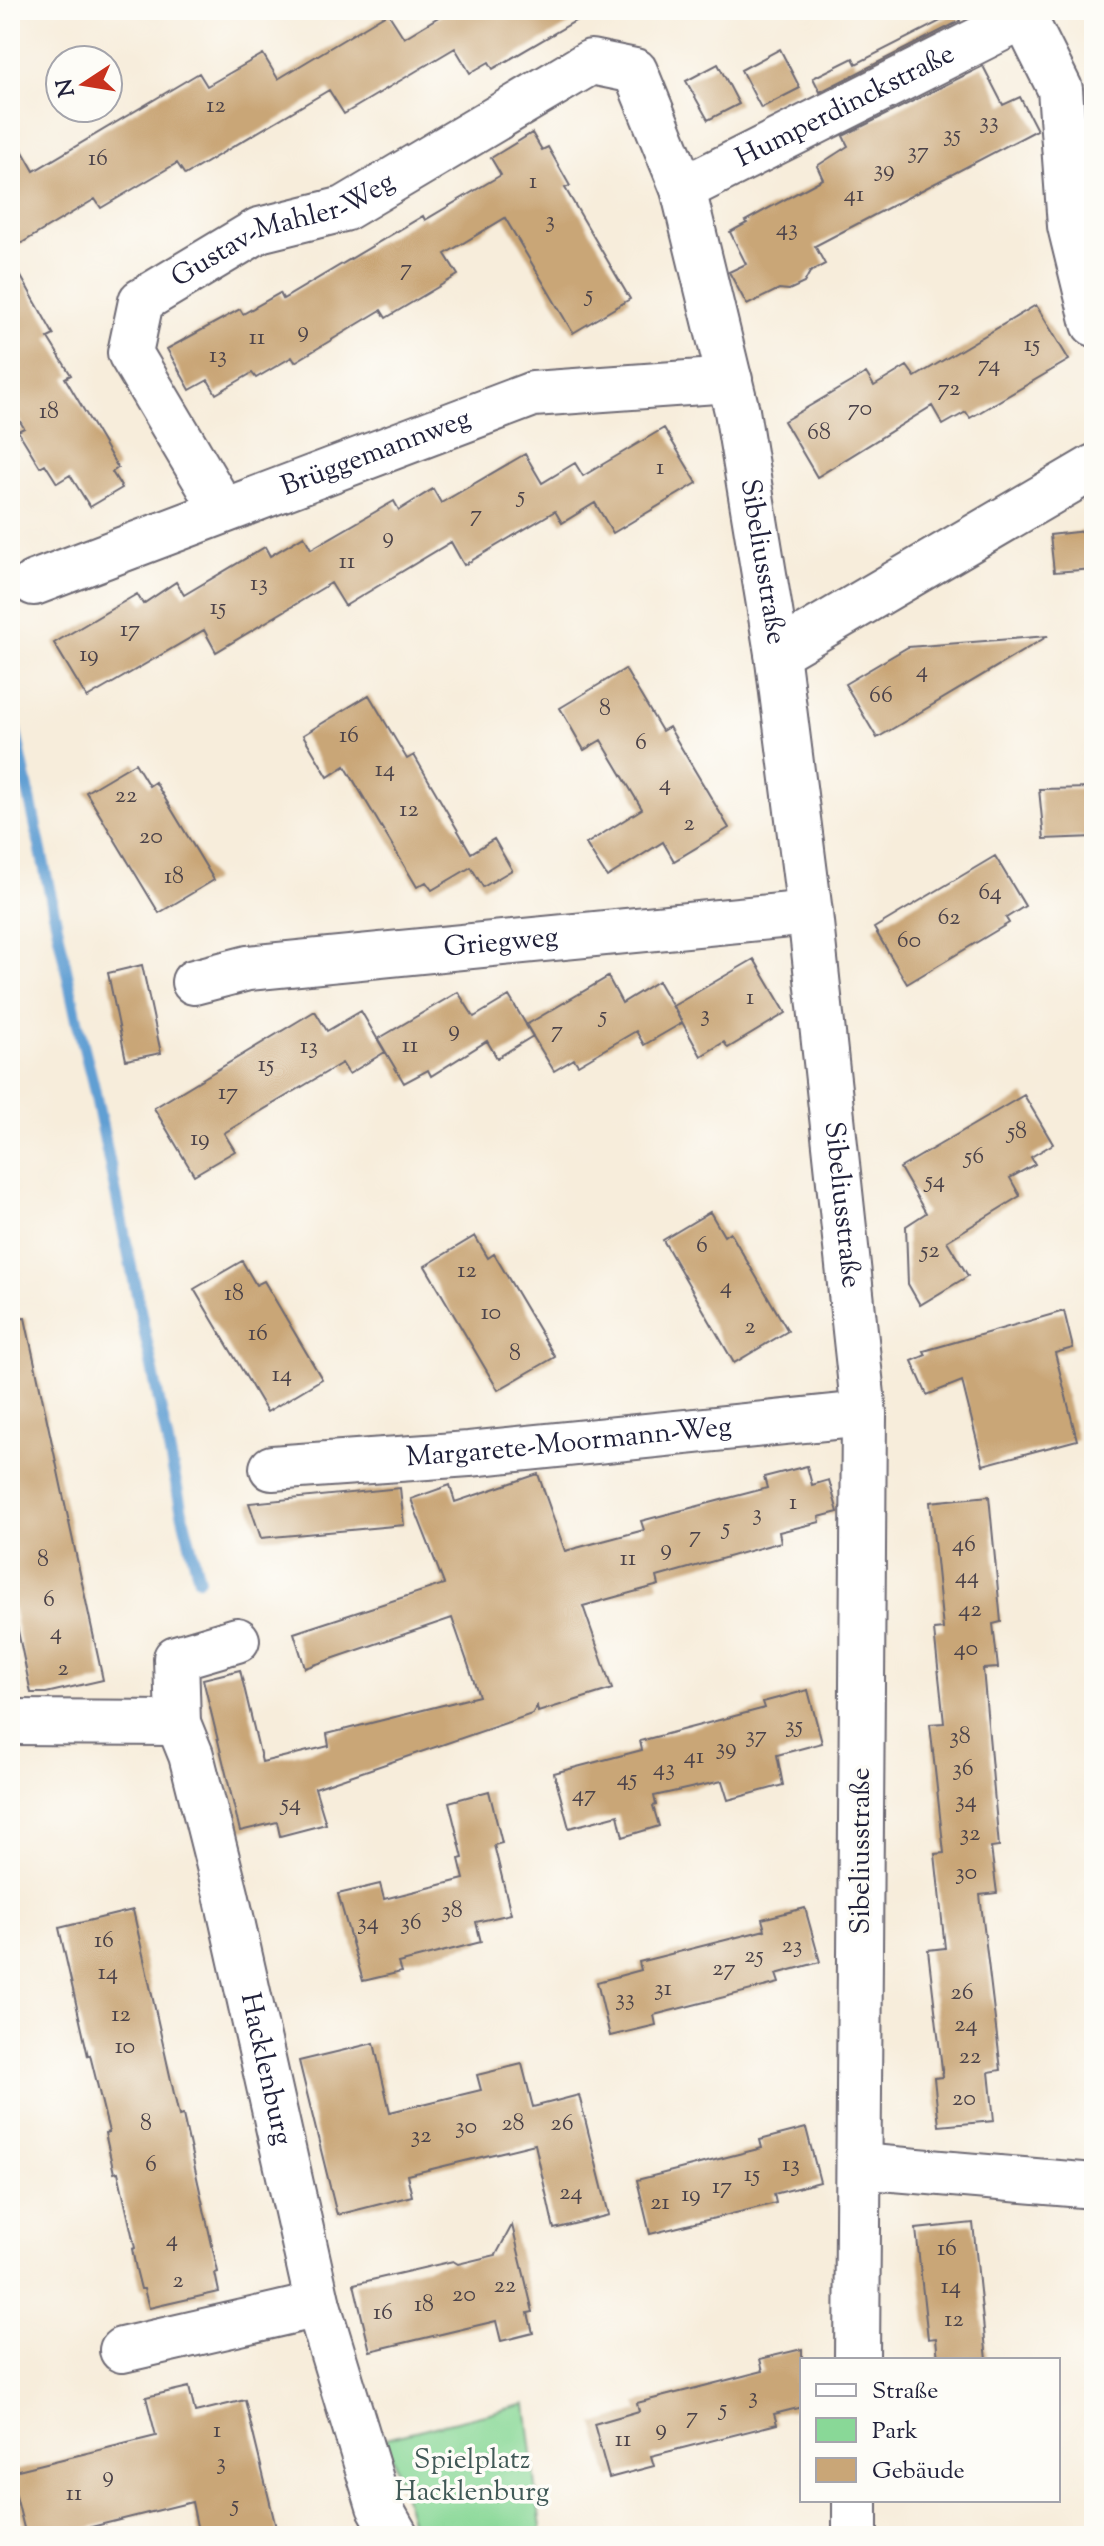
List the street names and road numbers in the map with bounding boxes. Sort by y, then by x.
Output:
street label: Humperdinckstraße [729,35,962,179]
street label: Gustav-Mahler-Weg [164,163,403,298]
street label: Brüggemannweg [276,399,477,507]
street label: Sibeliusstraße [729,476,795,648]
street label: Griegweg [442,918,560,969]
street label: Sibeliusstraße [813,1120,870,1290]
street label: Margarete-Moormann-Weg [405,1408,734,1478]
street label: Sibeliusstraße [842,1767,882,1935]
street label: Hacklenburg [229,1989,302,2149]

